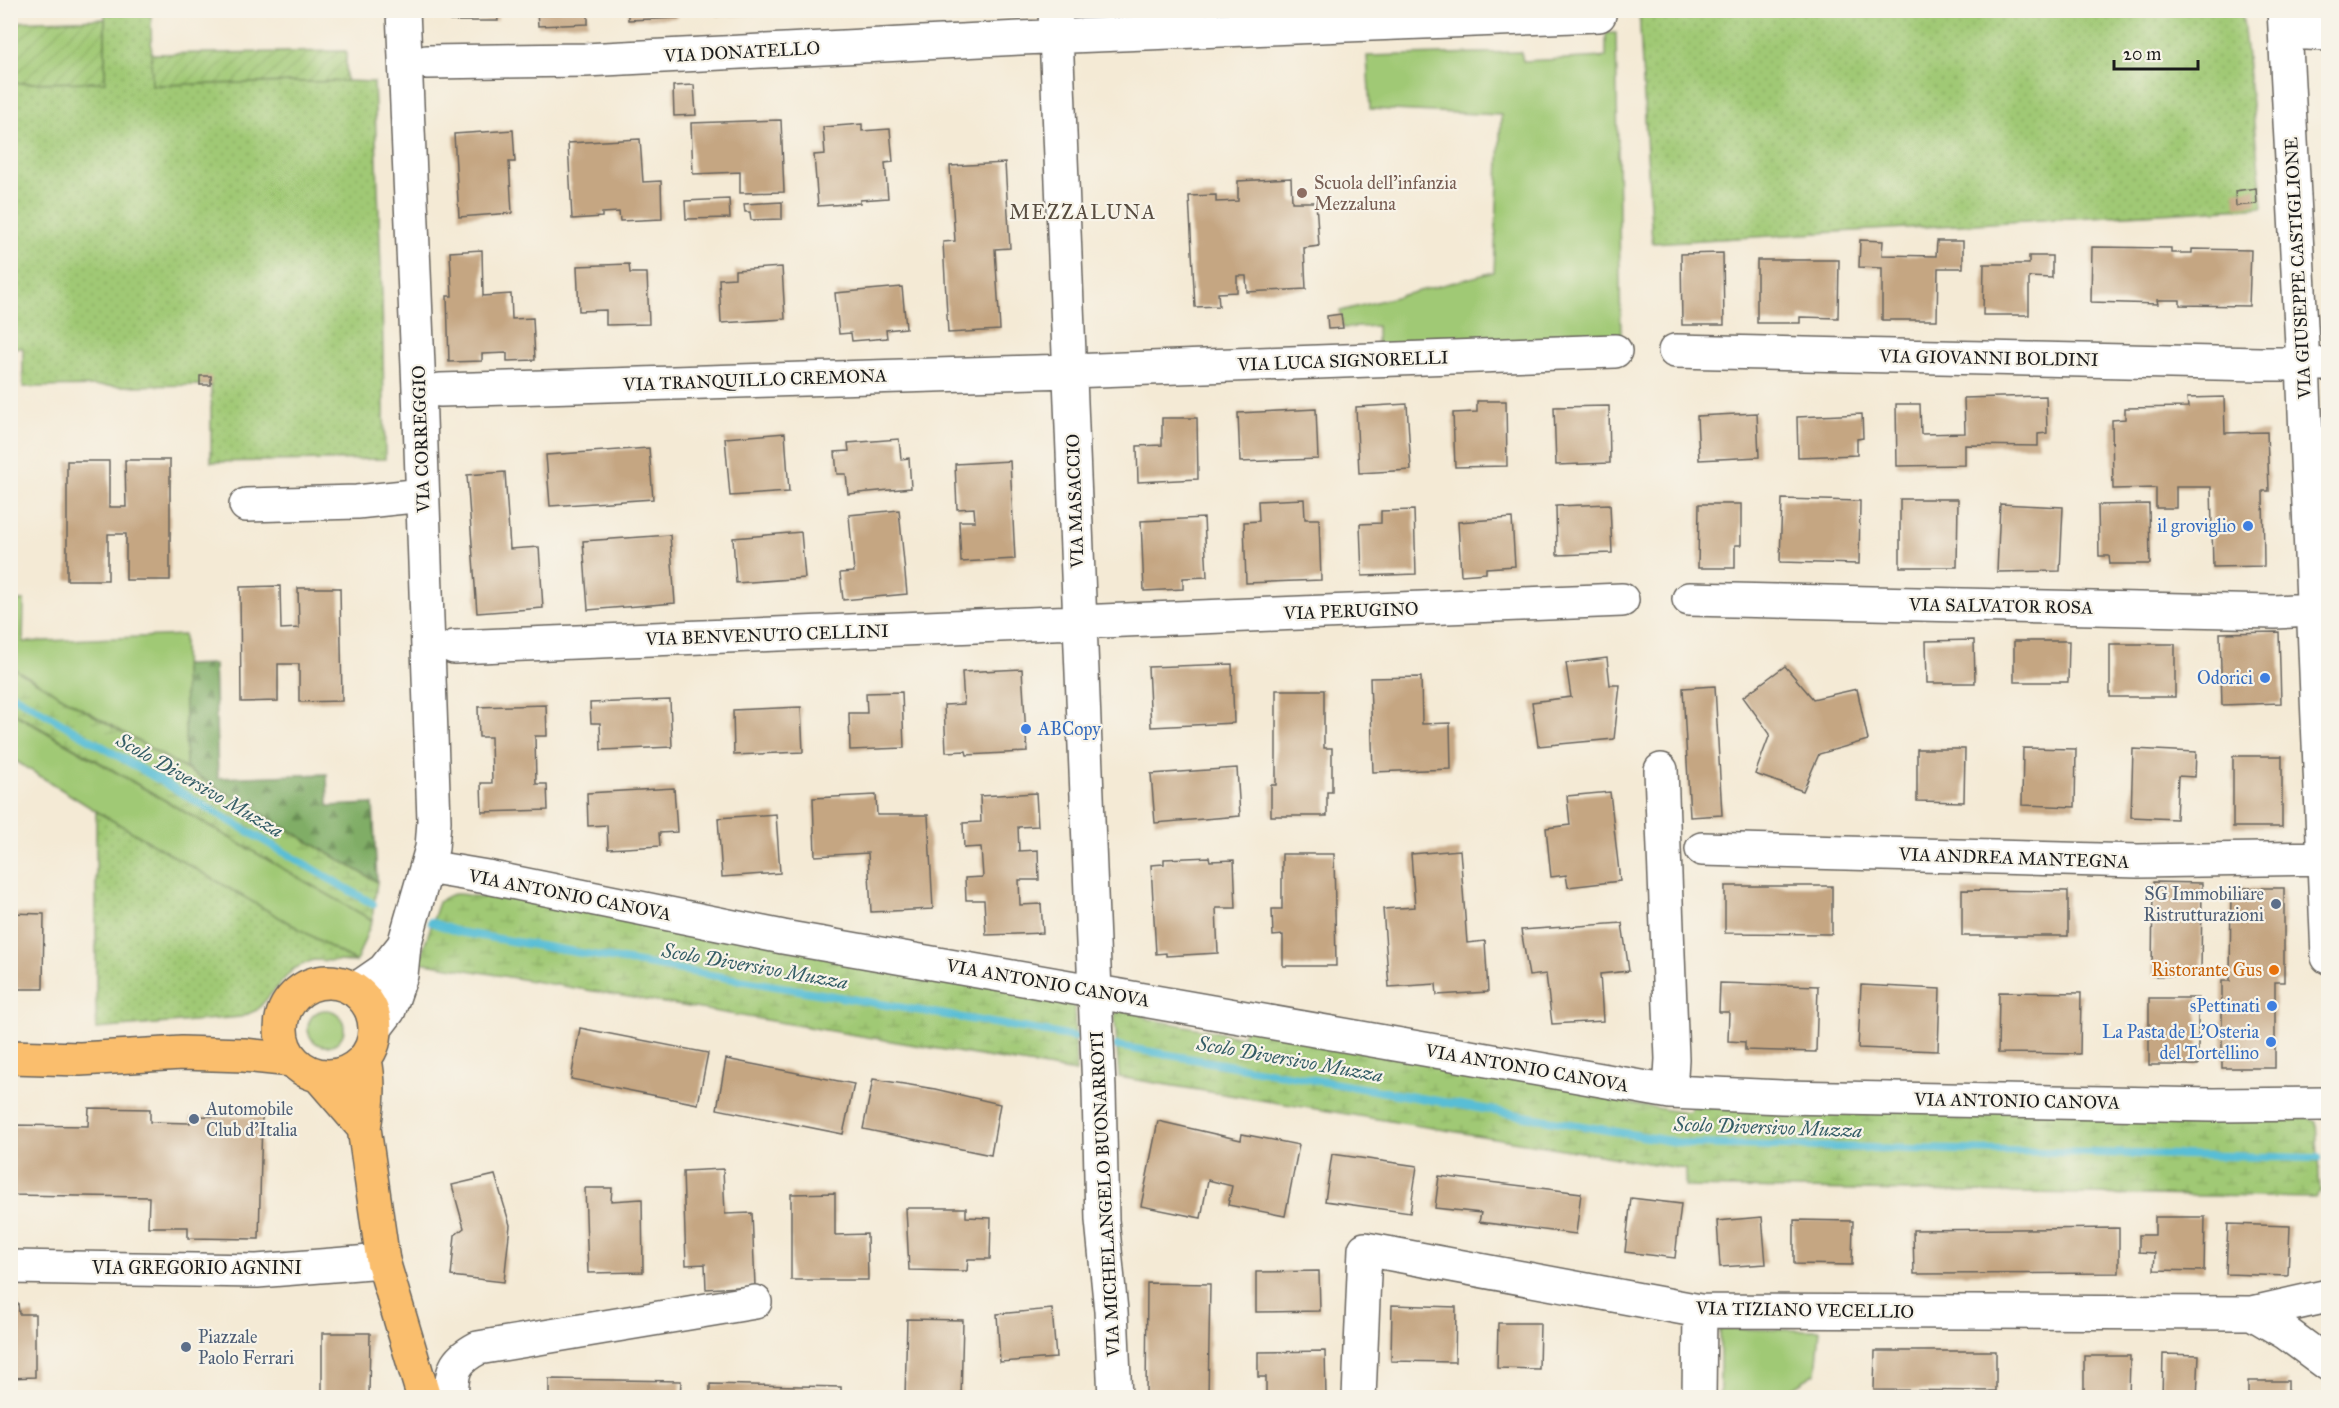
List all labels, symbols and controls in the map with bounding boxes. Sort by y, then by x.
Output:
scale bar [2114,33,2198,71]
street label: VIA DONATELLO [662,37,821,67]
text: 20 m [2123,43,2161,65]
street label: VIA GIUSEPPE CASTIGLIONE [2280,137,2316,400]
place label: Scuola dell'infanzia Mezzaluna [1314,172,1457,215]
marker: Scuola dell'infanzia Mezzaluna [1295,186,1309,200]
district label: MEZZALUNA [1009,200,1157,224]
street label: VIA GIOVANNI BOLDINI [1878,345,2099,371]
street label: VIA LUCA SIGNORELLI [1236,346,1449,376]
street label: VIA TRANQUILLO CREMONA [622,364,887,396]
street label: VIA CORREGGIO [407,365,435,514]
street label: VIA MASACCIO [1062,433,1088,570]
place label: il groviglio [2157,515,2236,538]
marker: il groviglio [2241,519,2255,533]
street label: VIA SALVATOR ROSA [1908,593,2093,619]
street label: VIA PERUGINO [1282,598,1419,624]
street label: VIA BENVENUTO CELLINI [644,620,889,650]
place label: Odorici [2197,667,2253,689]
marker: Odorici [2258,671,2272,685]
place label: ABCopy [1037,718,1101,740]
marker: ABCopy [1019,722,1033,736]
water label: Scolo Diversivo Muzza [111,727,288,843]
street label: VIA ANDREA MANTEGNA [1897,843,2130,873]
street label: VIA ANTONIO CANOVA [466,864,673,925]
place label: SG Immobiliare Ristrutturazioni [2143,883,2264,926]
marker: SG Immobiliare Ristrutturazioni [2269,897,2283,911]
water label: Scolo Diversivo Muzza [659,938,850,994]
street label: VIA ANTONIO CANOVA [944,954,1151,1012]
place label: Ristorante Gus [2151,959,2262,981]
marker: Ristorante Gus [2267,963,2281,977]
place label: sPettinati [2190,995,2260,1017]
marker: sPettinati [2265,999,2279,1013]
place label: La Pasta de L'Osteria del Tortellino [2102,1021,2259,1064]
street label: VIA MICHELANGELO BUONARROTI [1085,1030,1125,1358]
water label: Scolo Diversivo Muzza [1194,1031,1385,1087]
marker: La Pasta de L'Osteria del Tortellino [2264,1035,2278,1049]
street label: VIA ANTONIO CANOVA [1423,1039,1630,1097]
street label: VIA ANTONIO CANOVA [1913,1088,2120,1114]
place label: Automobile Club d'Italia [205,1098,298,1141]
marker: Automobile Club d'Italia [187,1112,201,1126]
water label: Scolo Diversivo Muzza [1672,1112,1863,1142]
street label: VIA GREGORIO AGNINI [91,1257,302,1279]
street label: VIA TIZIANO VECELLIO [1695,1297,1914,1323]
place label: Piazzale Paolo Ferrari [198,1326,294,1369]
marker: Piazzale Paolo Ferrari [179,1340,193,1354]

